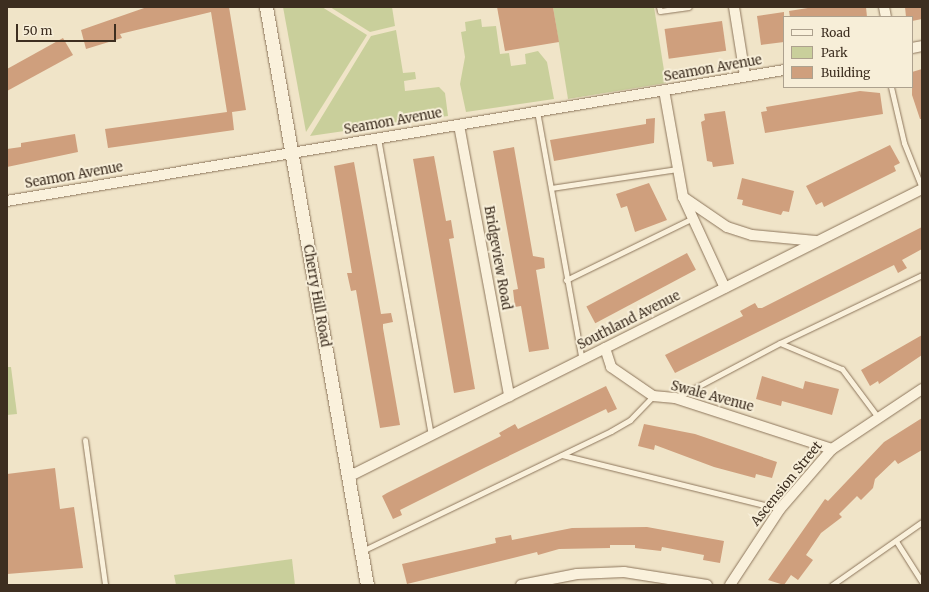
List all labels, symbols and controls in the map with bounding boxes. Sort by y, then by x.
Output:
scale bar [18,16,118,42]
legend [783,16,913,88]
text: 50 m [23,23,52,38]
text: Road [821,25,850,40]
text: Park [821,45,848,60]
street label: Seamon Avenue [663,53,763,85]
text: Building [821,65,870,80]
street label: Seamon Avenue [343,106,443,138]
street label: Seamon Avenue [24,160,124,192]
street label: Bridgeview Road [480,205,514,311]
street label: Cherry Hill Road [299,244,333,348]
street label: Southland Avenue [575,288,683,354]
street label: Swale Avenue [669,378,755,416]
street label: Ascension Street [748,439,826,529]

